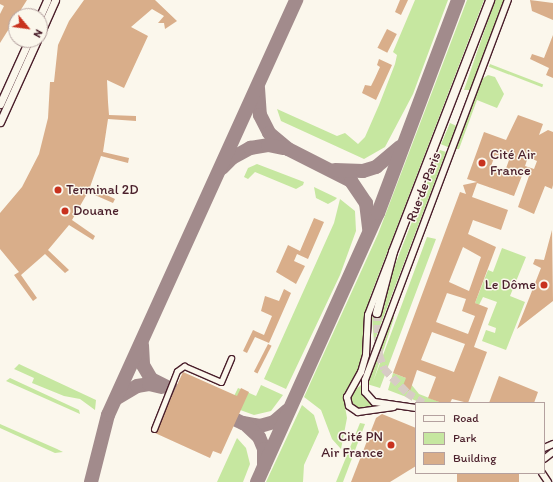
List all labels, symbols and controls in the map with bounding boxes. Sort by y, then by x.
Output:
north arrow [8,8,48,48]
text: N [31,27,46,40]
place label: Cité Air France [490,147,536,180]
street label: Rue de Paris [403,150,445,224]
marker: Cité Air France [477,158,487,168]
place label: Terminal 2D [66,182,139,198]
marker: Terminal 2D [53,185,63,195]
place label: Douane [73,203,119,219]
marker: Douane [60,206,70,216]
place label: Le Dôme [484,277,536,293]
marker: Le Dôme [539,280,549,290]
legend [415,402,545,474]
text: Road [453,411,479,425]
place label: Cité PN Air France [321,429,383,462]
text: Park [453,431,477,445]
marker: Cité PN Air France [386,440,396,450]
text: Building [453,451,496,465]

